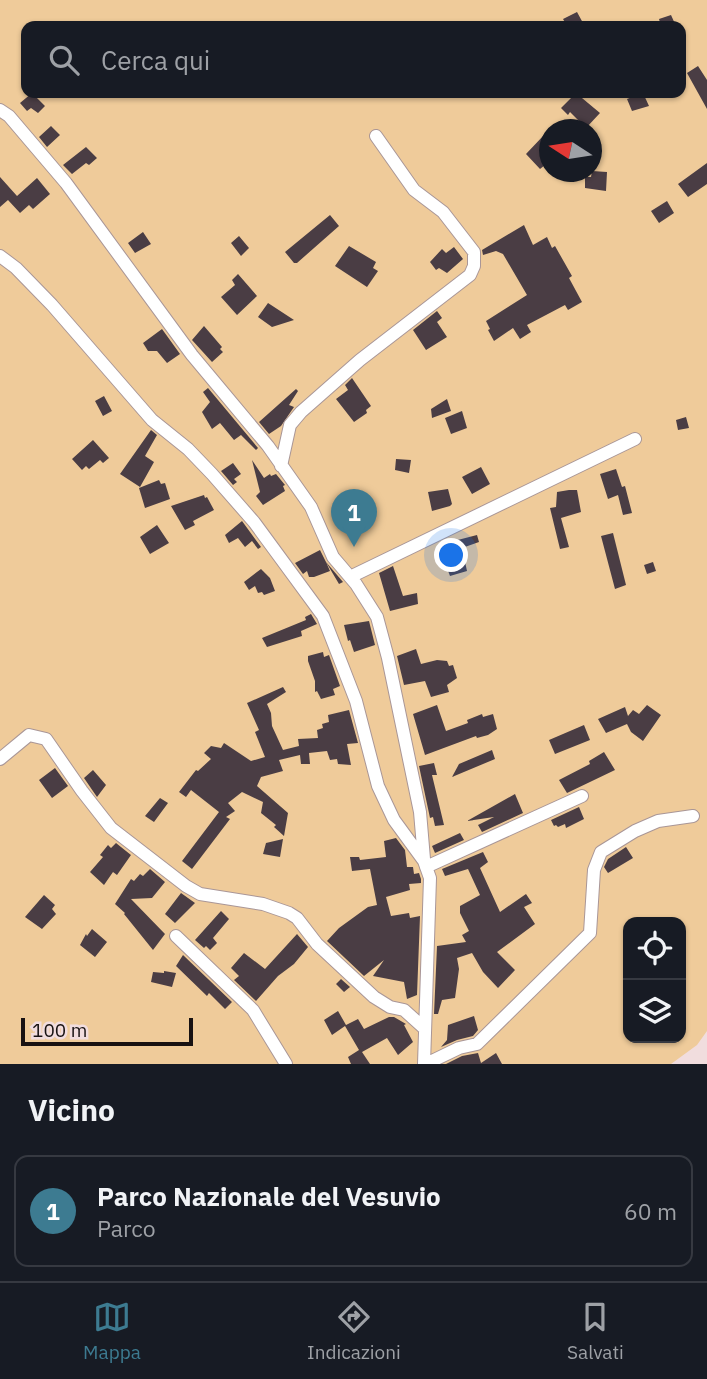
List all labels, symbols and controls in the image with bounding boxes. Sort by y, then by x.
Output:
search box [21,21,686,98]
icon: search [45,41,83,79]
text: Cerca qui [101,43,210,77]
north arrow [539,119,602,182]
pin: 1 [331,489,377,547]
your location [434,538,468,572]
map controls [623,917,686,1043]
button: locate [623,917,686,980]
button: layers [623,980,686,1043]
scale bar [21,1015,192,1047]
text: 100 m [32,1018,87,1042]
text: Vicino [28,1090,115,1129]
text: Parco Nazionale del Vesuvio [97,1179,441,1213]
text: 1 [46,1196,60,1226]
text: 60 m [624,1196,677,1226]
text: Parco [97,1213,156,1243]
tab: Mappa [83,1298,141,1364]
tab: Indicazioni [307,1298,401,1364]
tab: Salvati [567,1298,624,1364]

